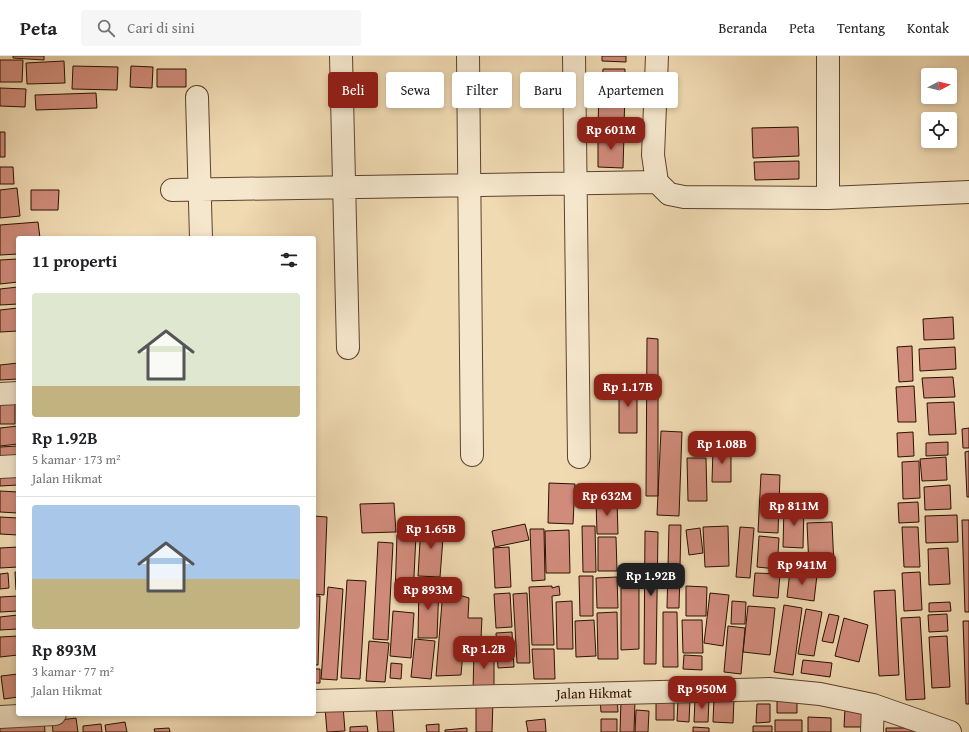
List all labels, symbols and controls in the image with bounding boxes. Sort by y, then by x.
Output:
search box [81,10,361,46]
text: Peta [20,14,57,42]
icon: search [95,17,117,39]
text: Cari di sini [127,17,195,38]
text: Beranda [719,18,767,38]
text: Peta [789,18,815,38]
text: Tentang [837,18,885,38]
text: Kontak [907,18,949,38]
north arrow [921,68,957,104]
map controls [921,68,957,148]
chip: Beli [328,72,378,108]
chip: Sewa [386,72,444,108]
chip: Filter [452,72,512,108]
chip: Baru [520,72,576,108]
chip: Apartemen [584,72,678,108]
button: locate [921,112,957,148]
pin: Rp 601M [574,117,648,151]
text: Rp 601M [586,120,636,139]
text: 11 properti [32,248,117,273]
icon: filters [278,249,300,271]
icon: home [130,319,202,391]
pin: Rp 1.17B [587,374,669,408]
text: Rp 1.17B [603,377,653,396]
text: Rp 1.92B [32,425,98,450]
pin: Rp 1.08B [681,431,763,465]
text: Rp 1.08B [697,434,747,453]
text: 5 kamar · 173 m² [32,450,121,469]
text: Jalan Hikmat [32,469,102,488]
pin: Rp 632M [570,483,644,517]
text: Rp 632M [582,486,632,505]
pin: Rp 811M [757,493,831,527]
text: Rp 811M [769,496,819,515]
pin: Rp 1.65B [390,516,472,550]
text: Rp 1.65B [406,519,456,538]
icon: home [130,531,202,603]
pin: Rp 941M [765,552,839,586]
text: Rp 941M [777,555,827,574]
pin: Rp 1.92B [610,563,692,597]
text: Rp 1.92B [626,566,676,585]
pin: Rp 893M [391,577,465,611]
text: Rp 893M [403,580,453,599]
pin: Rp 1.2B [447,636,521,670]
text: Rp 893M [32,637,97,662]
text: Rp 1.2B [462,639,506,658]
text: 3 kamar · 77 m² [32,662,114,681]
pin: Rp 950M [665,676,739,710]
text: Rp 950M [677,679,727,698]
text: Jalan Hikmat [32,681,102,700]
street label: Jalan Hikmat [554,682,632,704]

